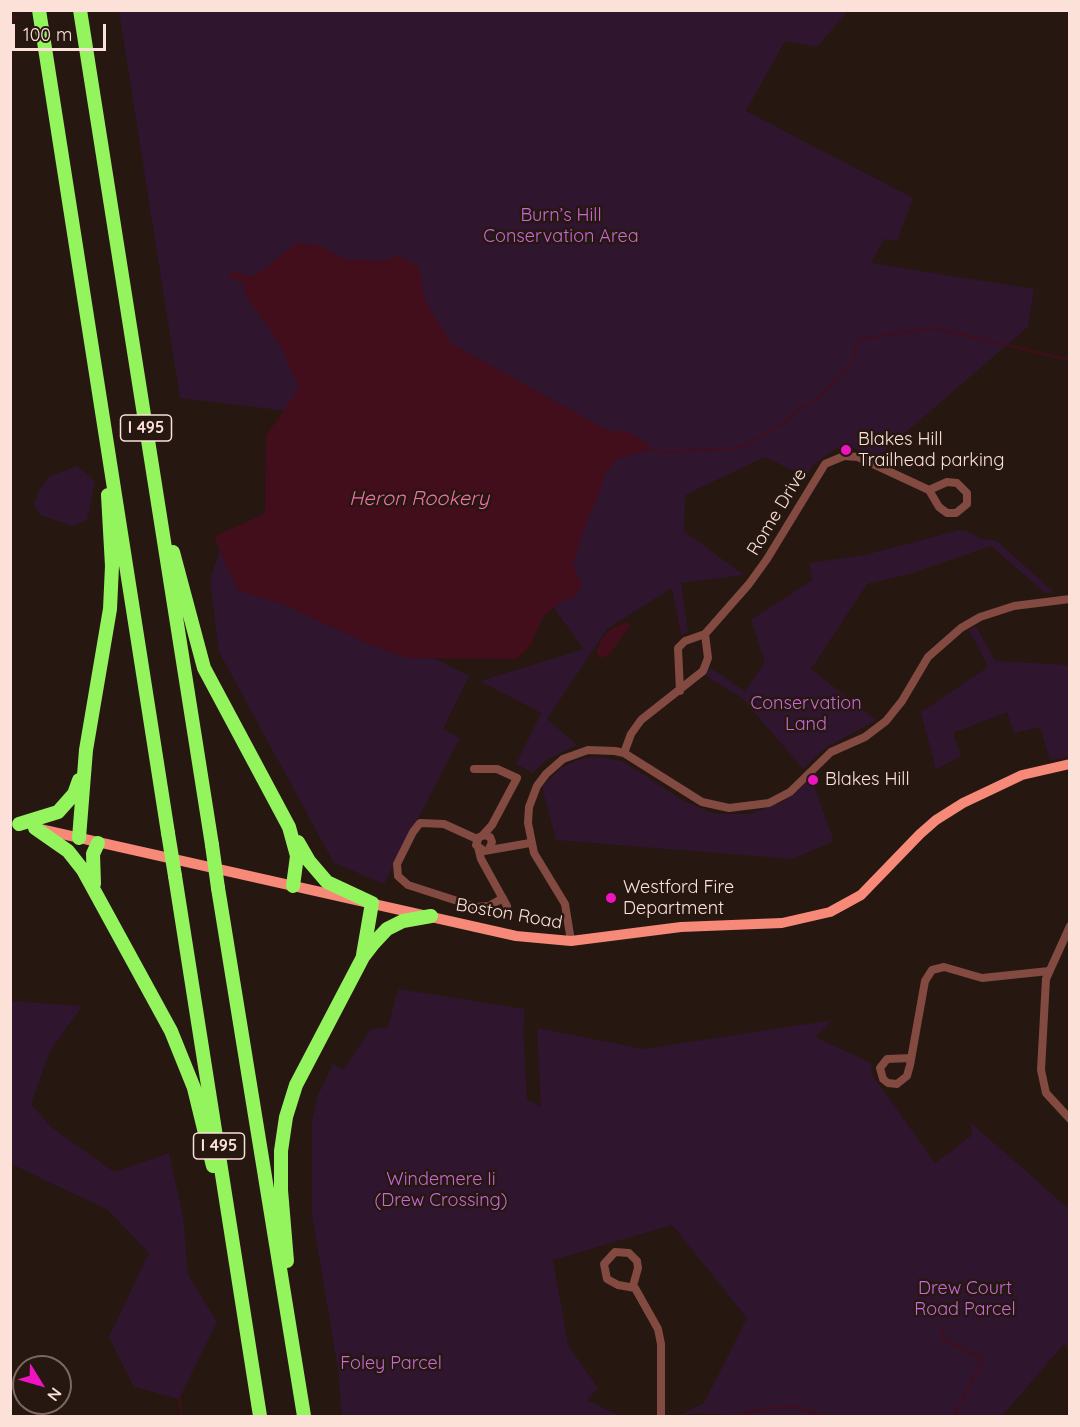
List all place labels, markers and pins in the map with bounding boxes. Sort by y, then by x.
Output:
place label: Blakes Hill Trailhead parking [858,429,1004,472]
marker: Blakes Hill Trailhead parking [839,443,853,457]
place label: Blakes Hill [825,769,910,791]
marker: Blakes Hill [806,773,820,787]
place label: Westford Fire Department [623,877,734,920]
marker: Westford Fire Department [604,891,618,905]

